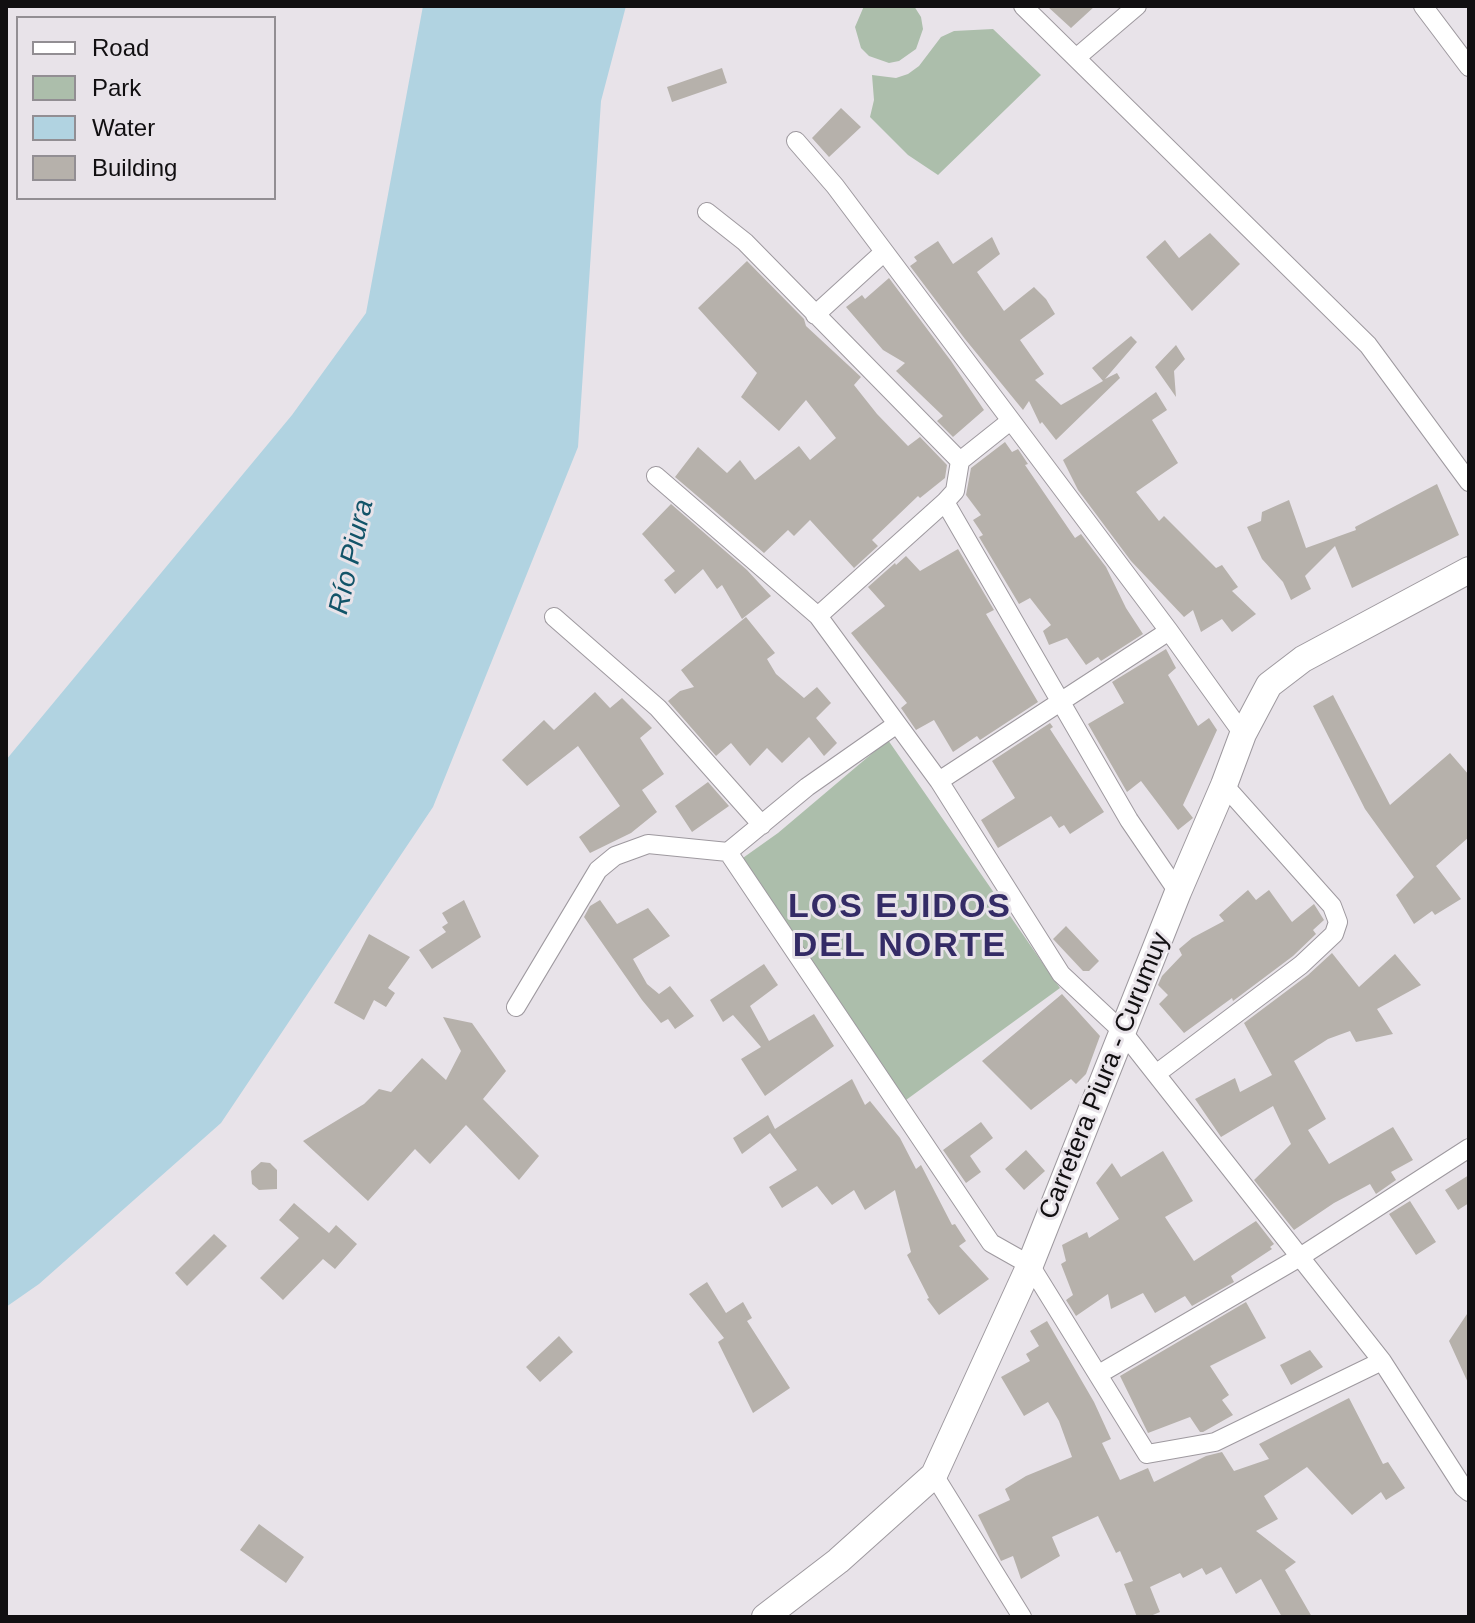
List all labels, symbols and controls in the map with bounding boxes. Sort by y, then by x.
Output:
legend [16,16,276,200]
text: Road [92,34,149,61]
text: Park [92,74,141,101]
text: Water [92,114,155,141]
text: Building [92,154,177,181]
water label: Río Piura [323,496,381,618]
district label: LOS EJIDOS DEL NORTE [788,888,1012,968]
street label: Carretera Piura - Curumuy [1033,928,1177,1224]

